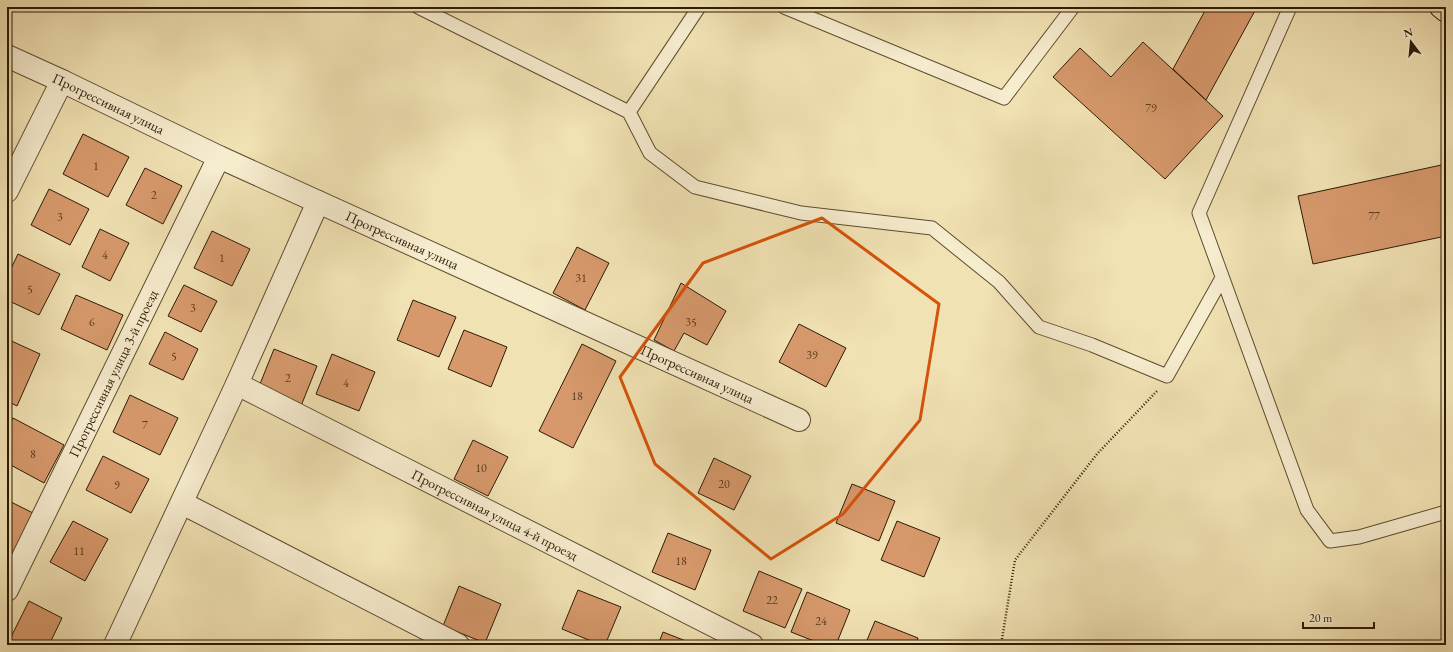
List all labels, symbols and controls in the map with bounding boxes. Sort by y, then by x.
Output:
north arrow [1391,22,1431,62]
text: N [1402,24,1415,40]
street label: Прогрессивная улица [50,69,168,138]
house number: 79 [1145,100,1157,116]
house number: 1 [93,158,99,174]
house number: 2 [151,187,157,203]
street label: Прогрессивная улица [343,207,462,274]
house number: 77 [1368,208,1380,224]
house number: 3 [57,209,63,225]
house number: 4 [102,247,108,263]
house number: 1 [219,250,225,266]
house number: 31 [575,270,587,286]
house number: 5 [27,281,33,297]
street label: Прогрессивная улица 3-й проезд [64,286,162,460]
house number: 3 [190,300,196,316]
house number: 6 [89,314,95,330]
house number: 35 [685,314,697,330]
street label: Прогрессивная улица [638,340,757,408]
house number: 39 [806,347,818,363]
house number: 5 [171,348,177,364]
house number: 2 [285,370,291,386]
house number: 4 [343,375,349,391]
house number: 18 [571,388,583,404]
house number: 7 [142,417,148,433]
house number: 8 [30,446,36,462]
house number: 10 [475,460,487,476]
street label: Прогрессивная улица 4-й проезд [409,465,582,565]
house number: 20 [718,476,730,492]
house number: 9 [114,477,120,493]
house number: 11 [73,543,85,559]
house number: 18 [675,553,687,569]
house number: 22 [766,592,778,608]
scale bar [1303,604,1374,630]
text: 20 m [1309,610,1333,626]
house number: 24 [815,613,827,629]

